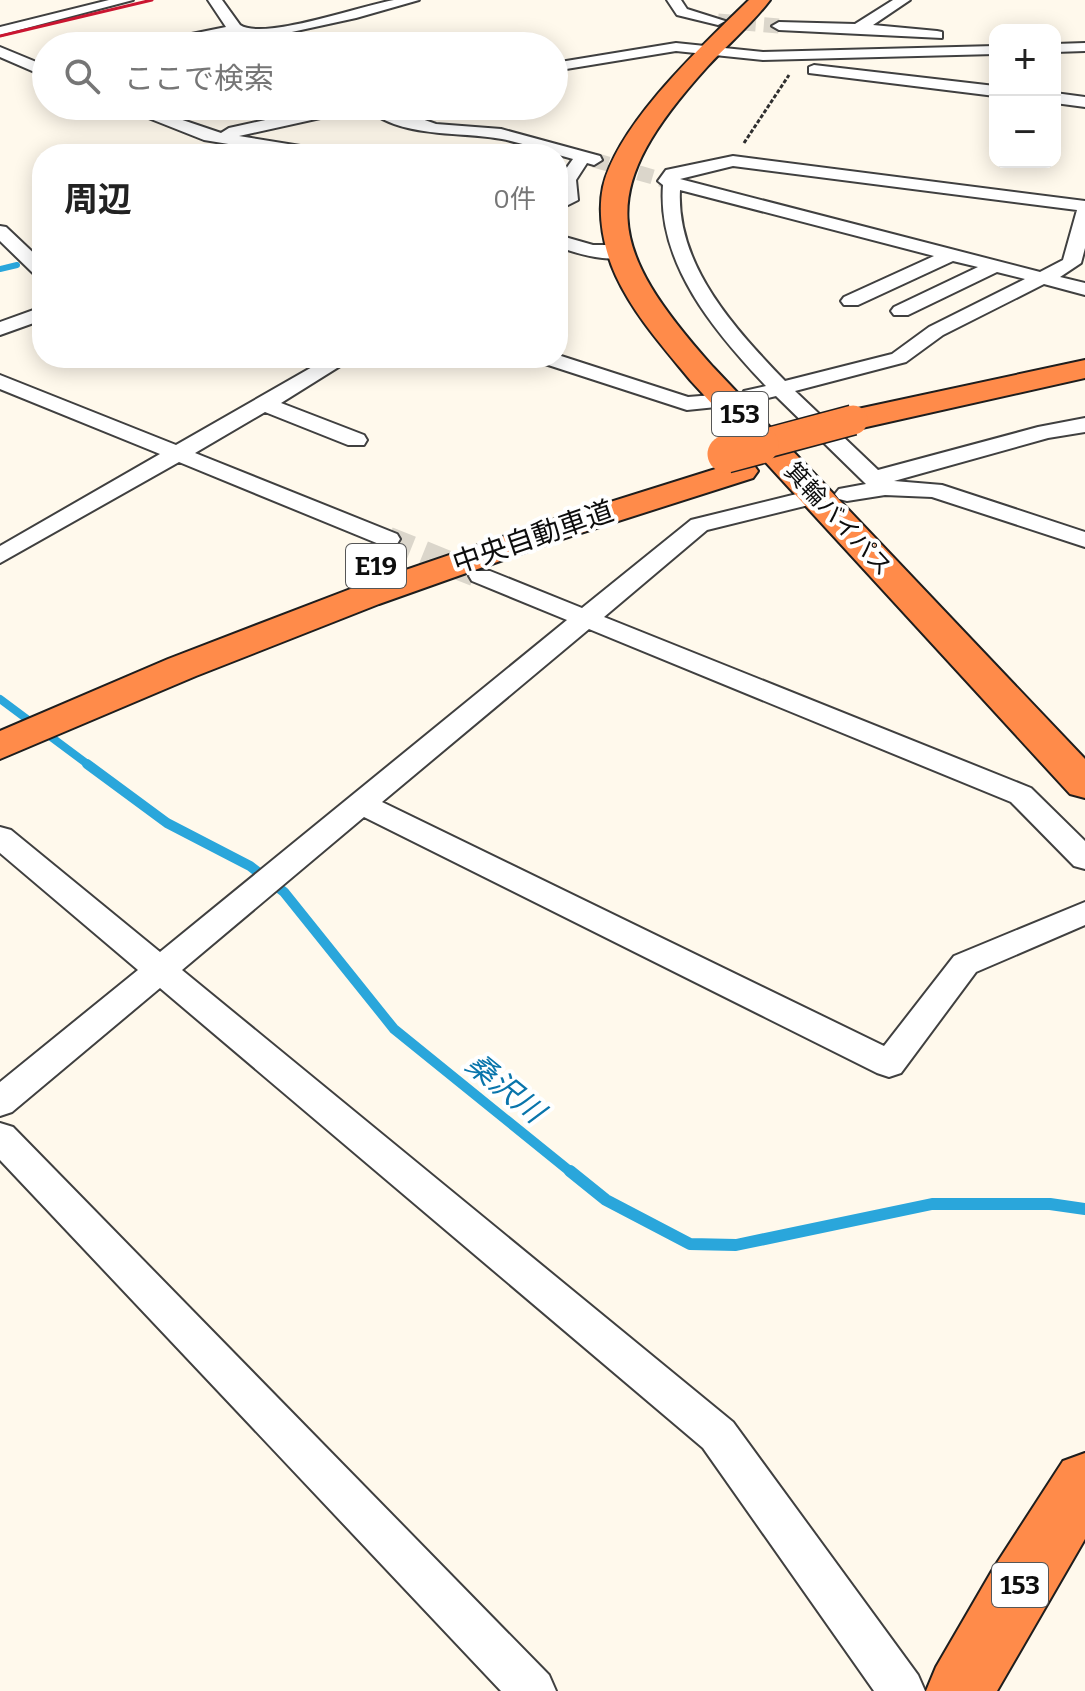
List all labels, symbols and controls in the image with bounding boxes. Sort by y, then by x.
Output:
map controls [989,24,1061,168]
button: + [989,24,1061,96]
search box [32,32,568,120]
icon: search [60,54,104,98]
text: ここで検索 [124,61,274,97]
button: − [989,96,1061,168]
text: 周辺 [64,179,132,220]
text: 0件 [493,184,536,215]
road number: 153 [712,392,768,436]
street label: 箕輪バイパス [779,457,897,581]
street label: 中央自動車道 [448,494,618,580]
road number: E19 [346,544,406,588]
water label: 桑沢川 [459,1046,554,1132]
road number: 153 [992,1563,1048,1607]

